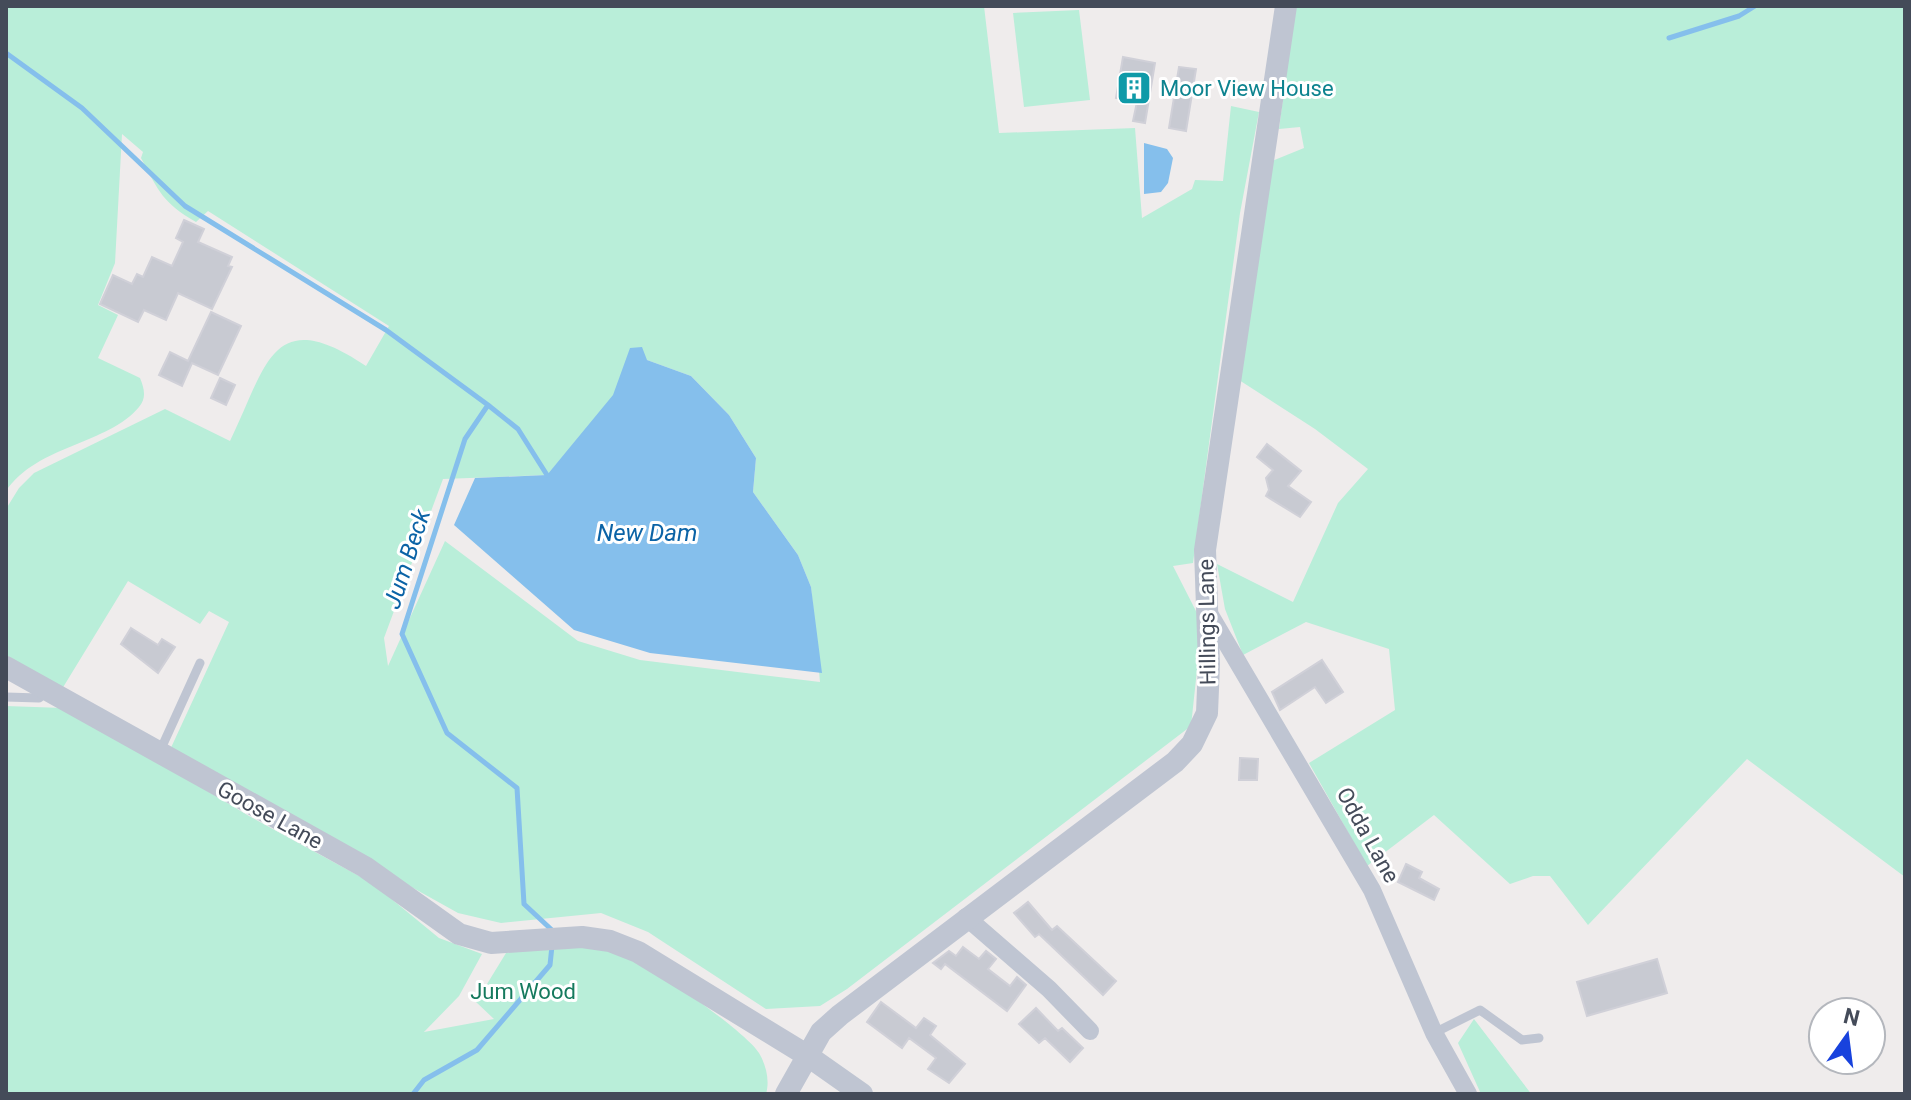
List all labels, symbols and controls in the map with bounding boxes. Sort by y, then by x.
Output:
building icon: Moor View House [1115,69,1153,107]
place label: Moor View House [1160,76,1334,101]
water label: Jum Beck [378,505,437,612]
water label: New Dam [597,519,697,547]
street label: Hillings Lane [1193,559,1221,685]
street label: Goose Lane [213,776,327,854]
street label: Odda Lane [1332,783,1404,887]
park label: Jum Wood [470,979,576,1004]
north arrow [1807,996,1887,1076]
text: N [1841,1003,1862,1031]

